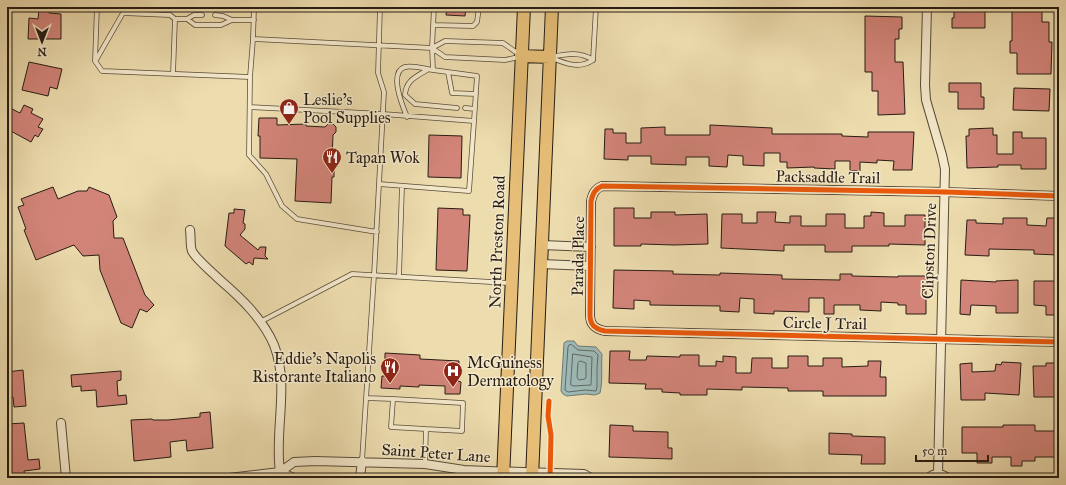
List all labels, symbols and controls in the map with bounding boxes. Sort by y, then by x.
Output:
north arrow [22,22,62,62]
text: N [37,45,47,58]
place label: Leslie's Pool Supplies [303,90,391,127]
shop icon: Leslie's Pool Supplies [278,97,300,125]
restaurant icon: Tapan Wok [321,146,343,174]
place label: Tapan Wok [346,148,420,167]
street label: Packsaddle Trail [775,167,881,187]
street label: North Preston Road [485,175,509,309]
street label: Clipston Drive [918,202,940,300]
street label: Parada Place [568,215,588,296]
street label: Circle J Trail [783,313,868,334]
place label: Eddie's Napolis Ristorante Italiano [252,349,376,386]
place label: McGuiness Dermatology [467,353,554,391]
restaurant icon: Eddie's Napolis Ristorante Italiano [379,356,401,384]
hospital icon: McGuiness Dermatology [442,360,464,388]
scale bar [916,437,988,463]
street label: Saint Peter Lane [381,440,491,466]
text: 50 m [922,444,947,458]

